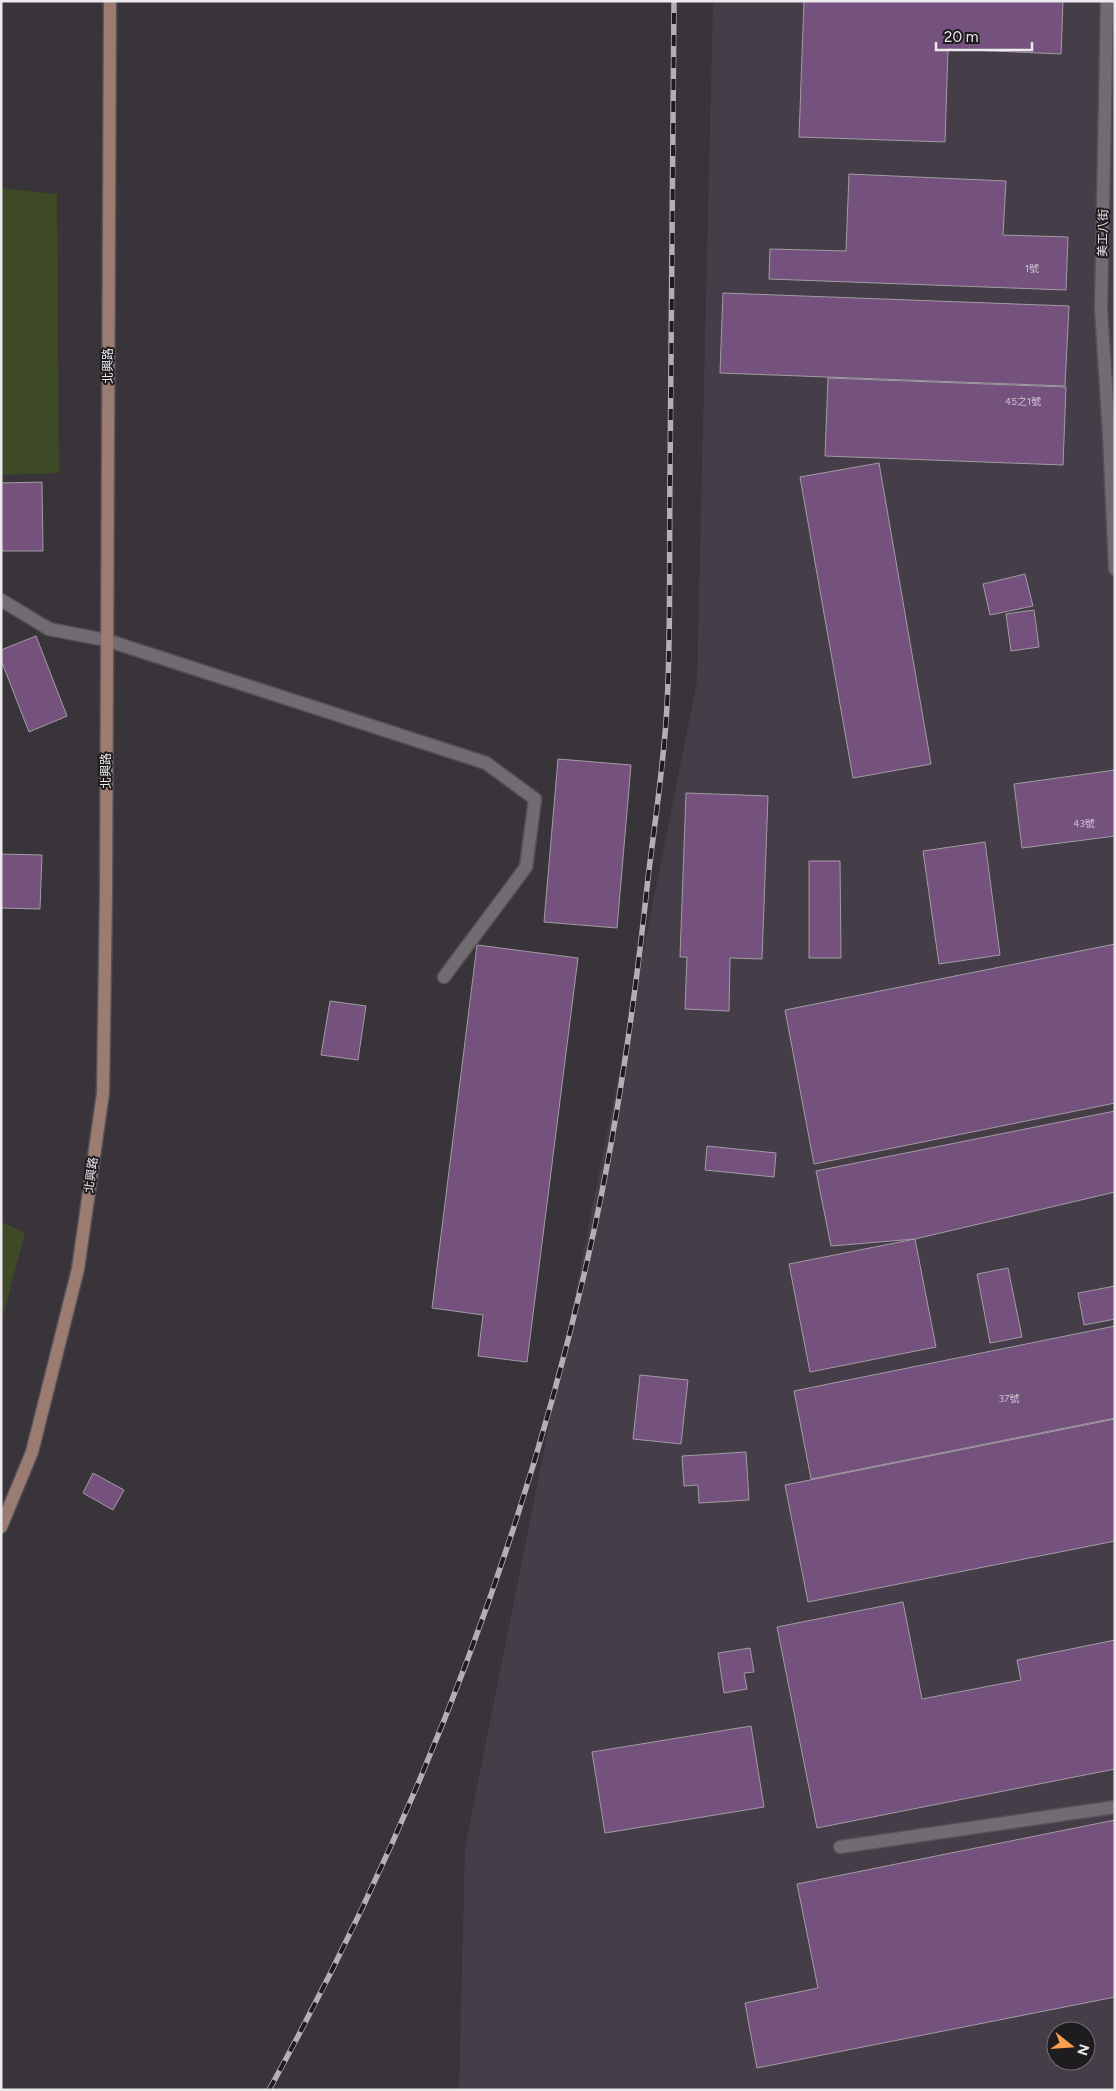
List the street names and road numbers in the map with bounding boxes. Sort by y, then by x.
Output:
street label: 美工八街 [1096,209,1110,257]
street label: 北興路 [101,348,115,384]
street label: 北興路 [99,753,113,789]
street label: 北興路 [82,1156,100,1194]

